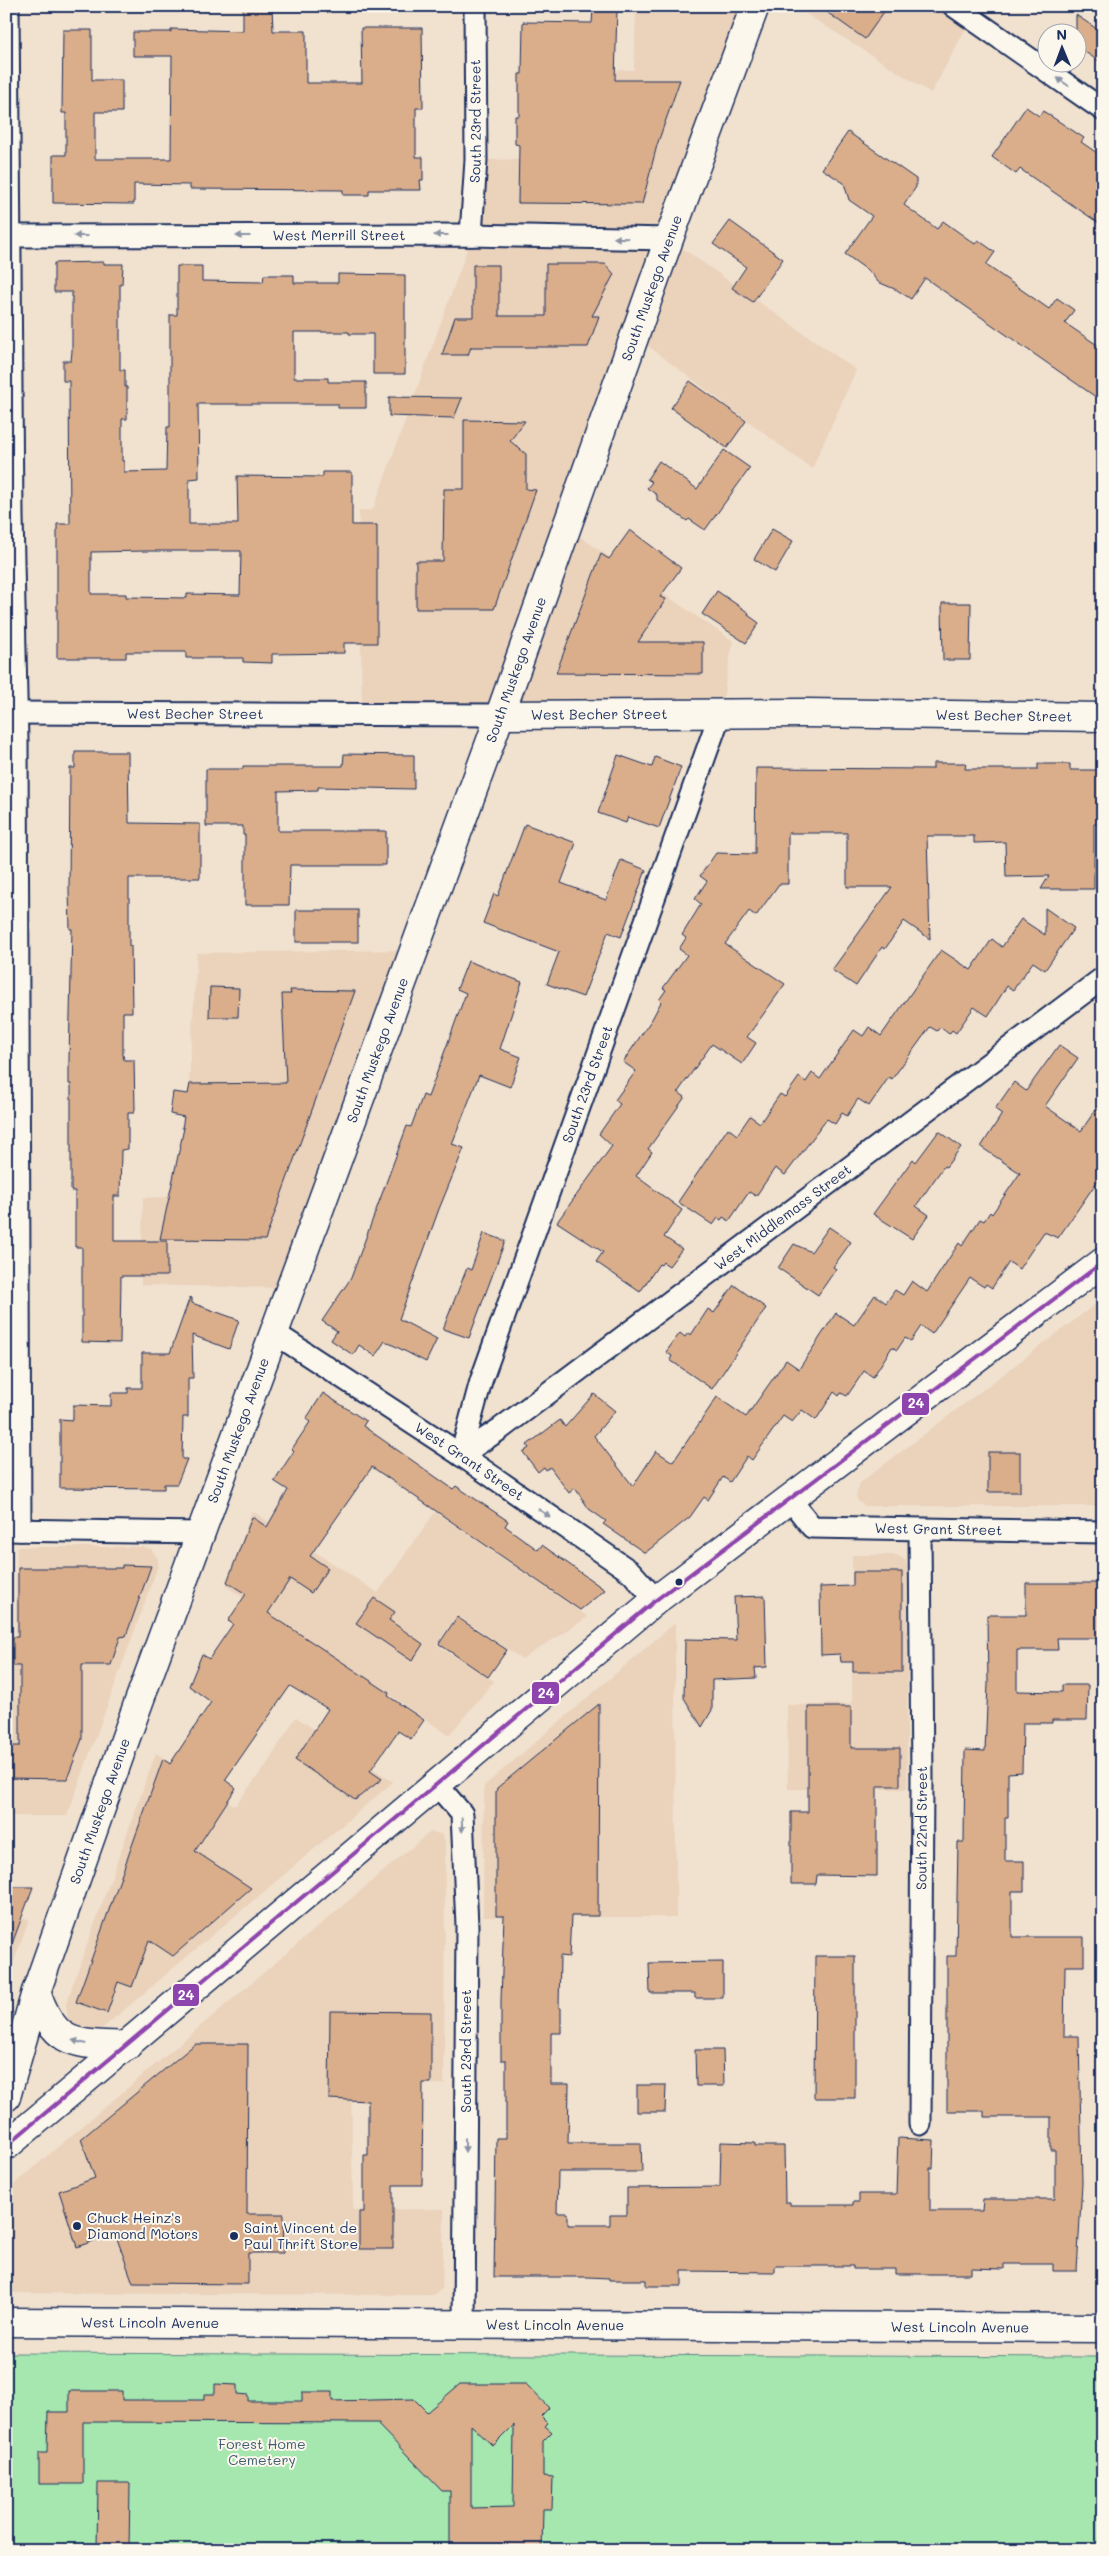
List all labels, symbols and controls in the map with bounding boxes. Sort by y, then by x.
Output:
north arrow [1036,22,1086,72]
text: N [1056,25,1067,44]
street label: South 23rd Street [464,59,485,183]
one-way arrow [1056,77,1069,87]
street label: South Muskego Avenue [616,212,686,363]
street label: West Merrill Street [273,225,405,244]
one-way arrow [432,231,448,239]
one-way arrow [72,232,88,240]
one-way arrow [235,232,251,240]
one-way arrow [612,234,628,242]
street label: South Muskego Avenue [481,594,550,745]
street label: West Becher Street [127,703,263,723]
street label: West Becher Street [531,704,667,724]
street label: West Becher Street [935,705,1072,726]
street label: South Muskego Avenue [342,975,412,1125]
street label: South 23rd Street [557,1023,617,1145]
street label: West Middlemass Street [710,1160,855,1275]
street label: South Muskego Avenue [202,1355,273,1506]
line badge: 24 [901,1392,930,1416]
text: 24 [908,1393,924,1412]
street label: West Grant Street [411,1417,528,1504]
one-way arrow [538,1508,551,1518]
street label: West Grant Street [874,1518,1002,1539]
unlabelled marker [674,1577,684,1587]
line badge: 24 [531,1681,560,1705]
text: 24 [538,1683,554,1702]
street label: South Muskego Avenue [65,1735,134,1887]
street label: South 22nd Street [911,1766,931,1890]
one-way arrow [459,1818,467,1834]
line badge: 24 [172,1983,200,2007]
text: 24 [178,1985,194,2004]
street label: South 23rd Street [456,1989,475,2113]
one-way arrow [71,2037,86,2045]
one-way arrow [461,2137,469,2153]
place label: Chuck Heinz's Diamond Motors [87,2208,198,2243]
place label: Saint Vincent de Paul Thrift Store [244,2218,358,2253]
marker: Chuck Heinz's Diamond Motors [71,2220,83,2232]
marker: Saint Vincent de Paul Thrift Store [228,2230,240,2242]
street label: West Lincoln Avenue [81,2312,219,2332]
street label: West Lincoln Avenue [486,2315,624,2334]
street label: West Lincoln Avenue [891,2317,1029,2337]
park label: Forest Home Cemetery [218,2434,306,2469]

